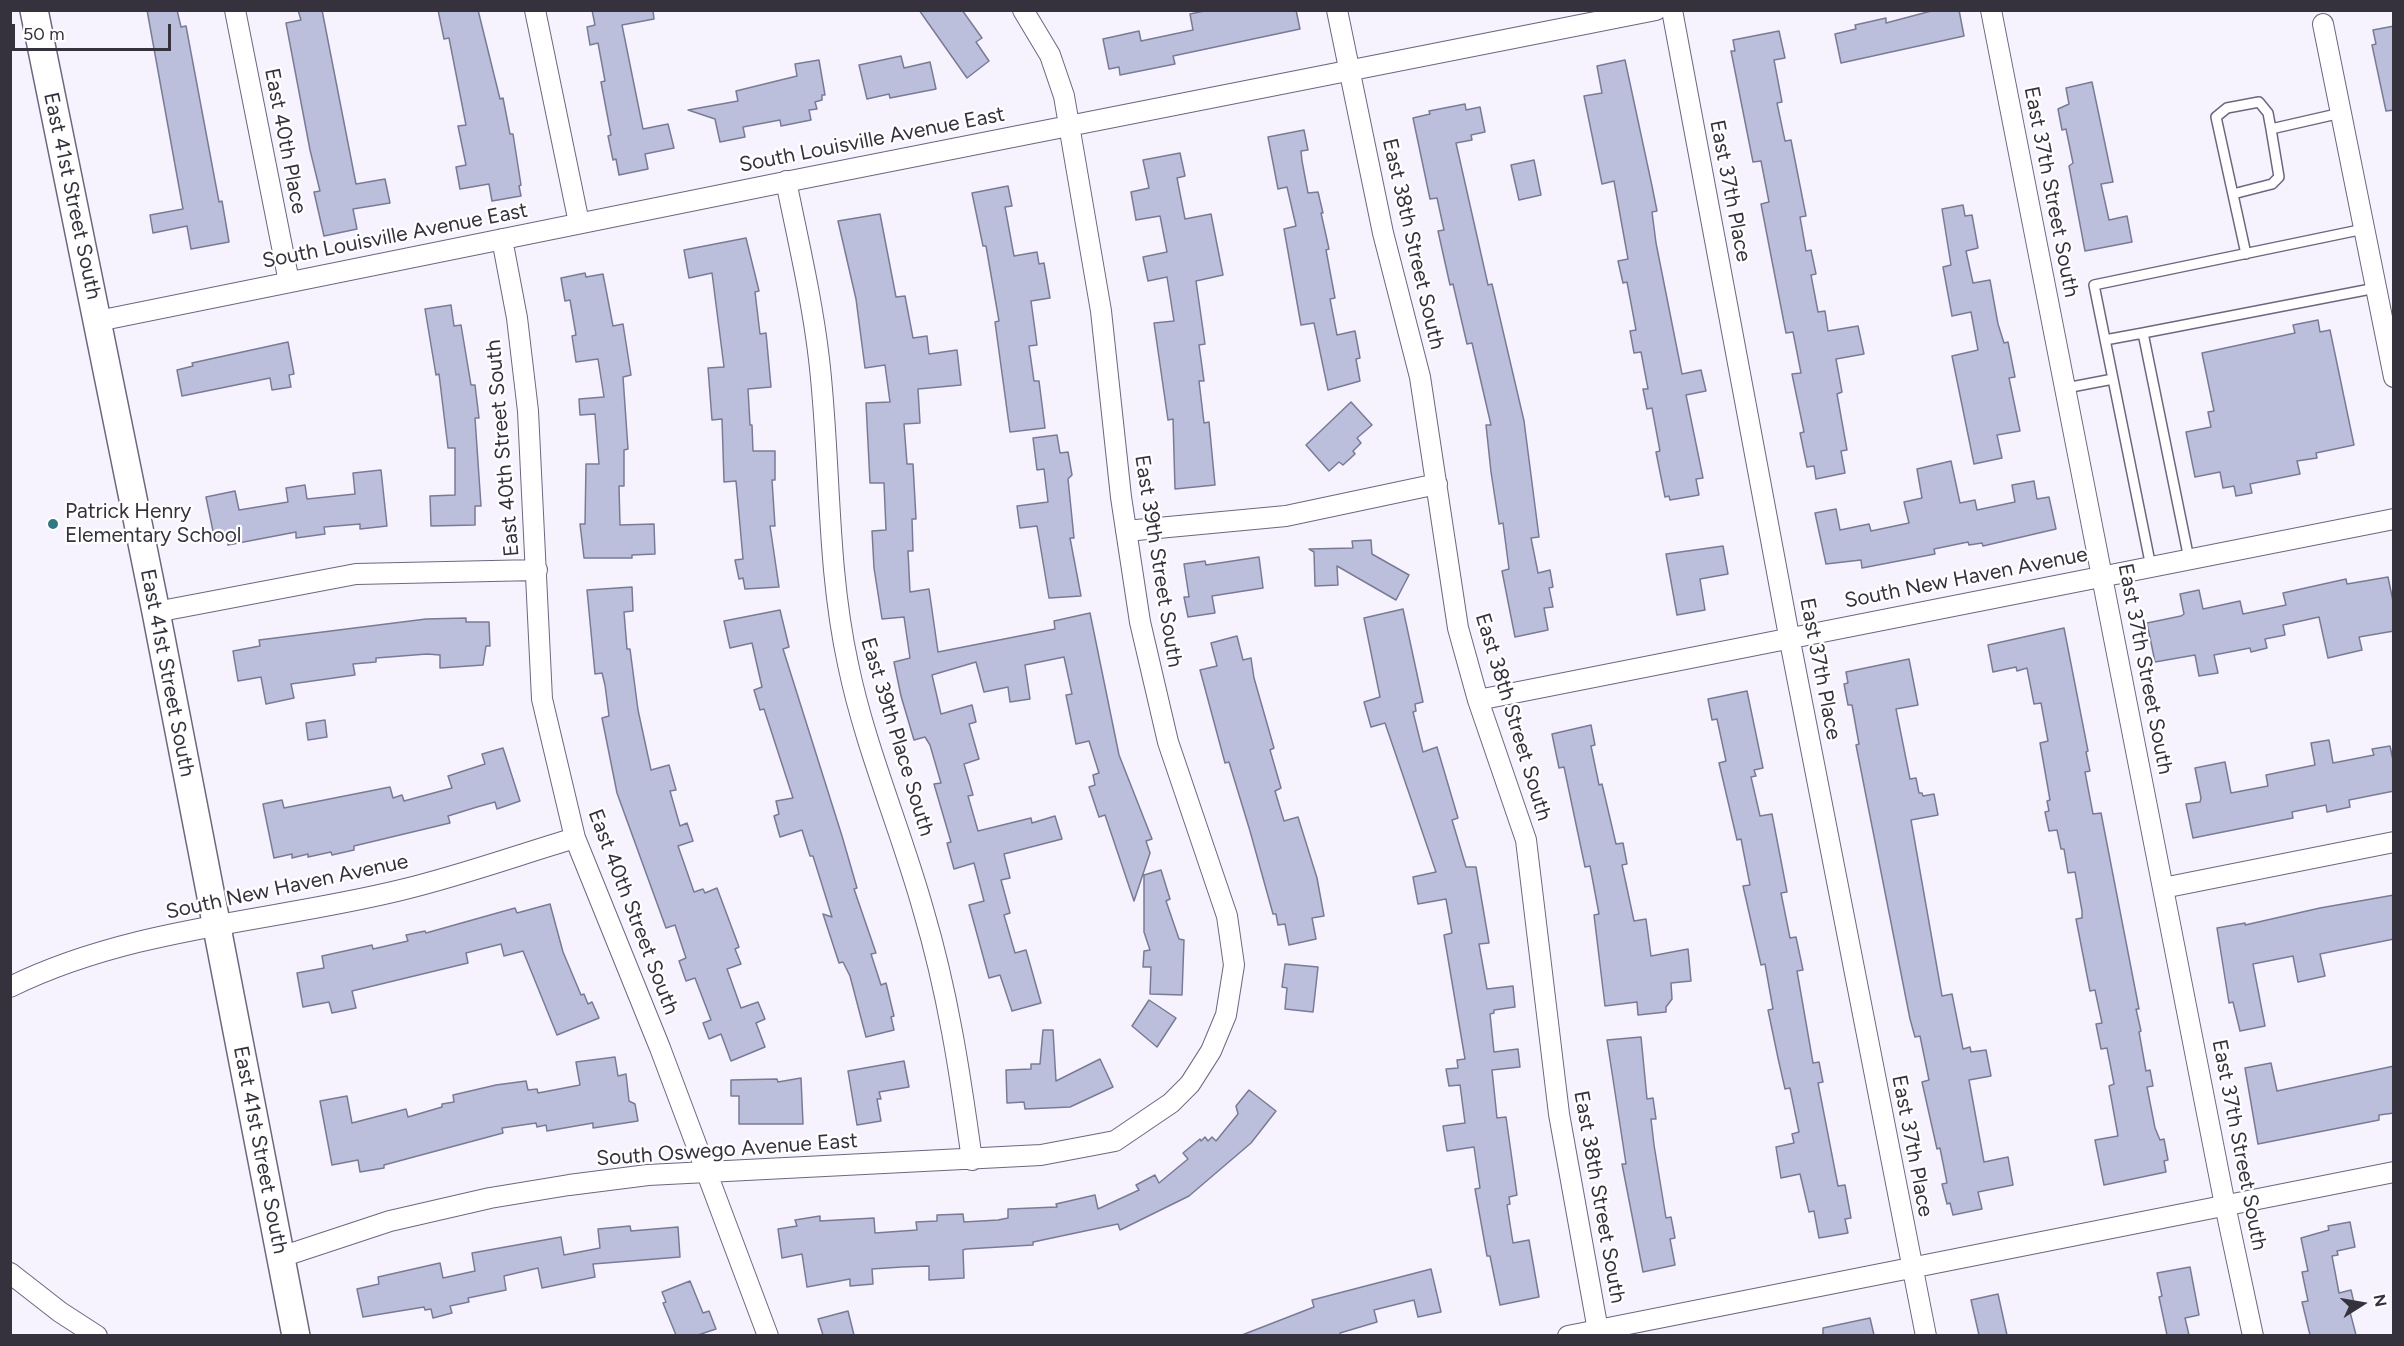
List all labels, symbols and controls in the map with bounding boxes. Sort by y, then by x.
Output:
scale bar [15,12,174,50]
text: 50 m [23,23,65,45]
street label: East 40th Place [259,66,311,216]
street label: East 37th Street South [2018,85,2084,299]
street label: East 41st Street South [38,90,106,302]
street label: South Louisville Avenue East [737,102,1007,178]
street label: East 37th Place [1704,118,1756,264]
street label: East 38th Street South [1376,136,1450,352]
street label: South Louisville Avenue East [260,198,530,274]
street label: East 40th Street South [481,338,525,558]
street label: East 39th Street South [1129,453,1187,669]
place label: Patrick Henry Elementary School [65,499,241,549]
marker: Patrick Henry Elementary School [46,517,60,531]
street label: South New Haven Avenue [1842,542,2090,614]
street label: East 37th Street South [2112,562,2178,776]
street label: East 41st Street South [134,567,200,779]
street label: East 37th Place [1794,596,1846,742]
street label: East 38th Street South [1469,610,1557,824]
street label: East 39th Place South [855,635,939,839]
street label: East 40th Street South [582,806,684,1018]
street label: South New Haven Avenue [164,849,410,925]
street label: East 37th Street South [2206,1038,2272,1252]
street label: East 41st Street South [227,1044,293,1256]
street label: East 37th Place [1886,1073,1938,1219]
street label: East 38th Street South [1568,1089,1630,1305]
street label: South Oswego Avenue East [595,1128,859,1172]
north arrow [2332,1274,2392,1334]
text: N [2370,1293,2391,1308]

